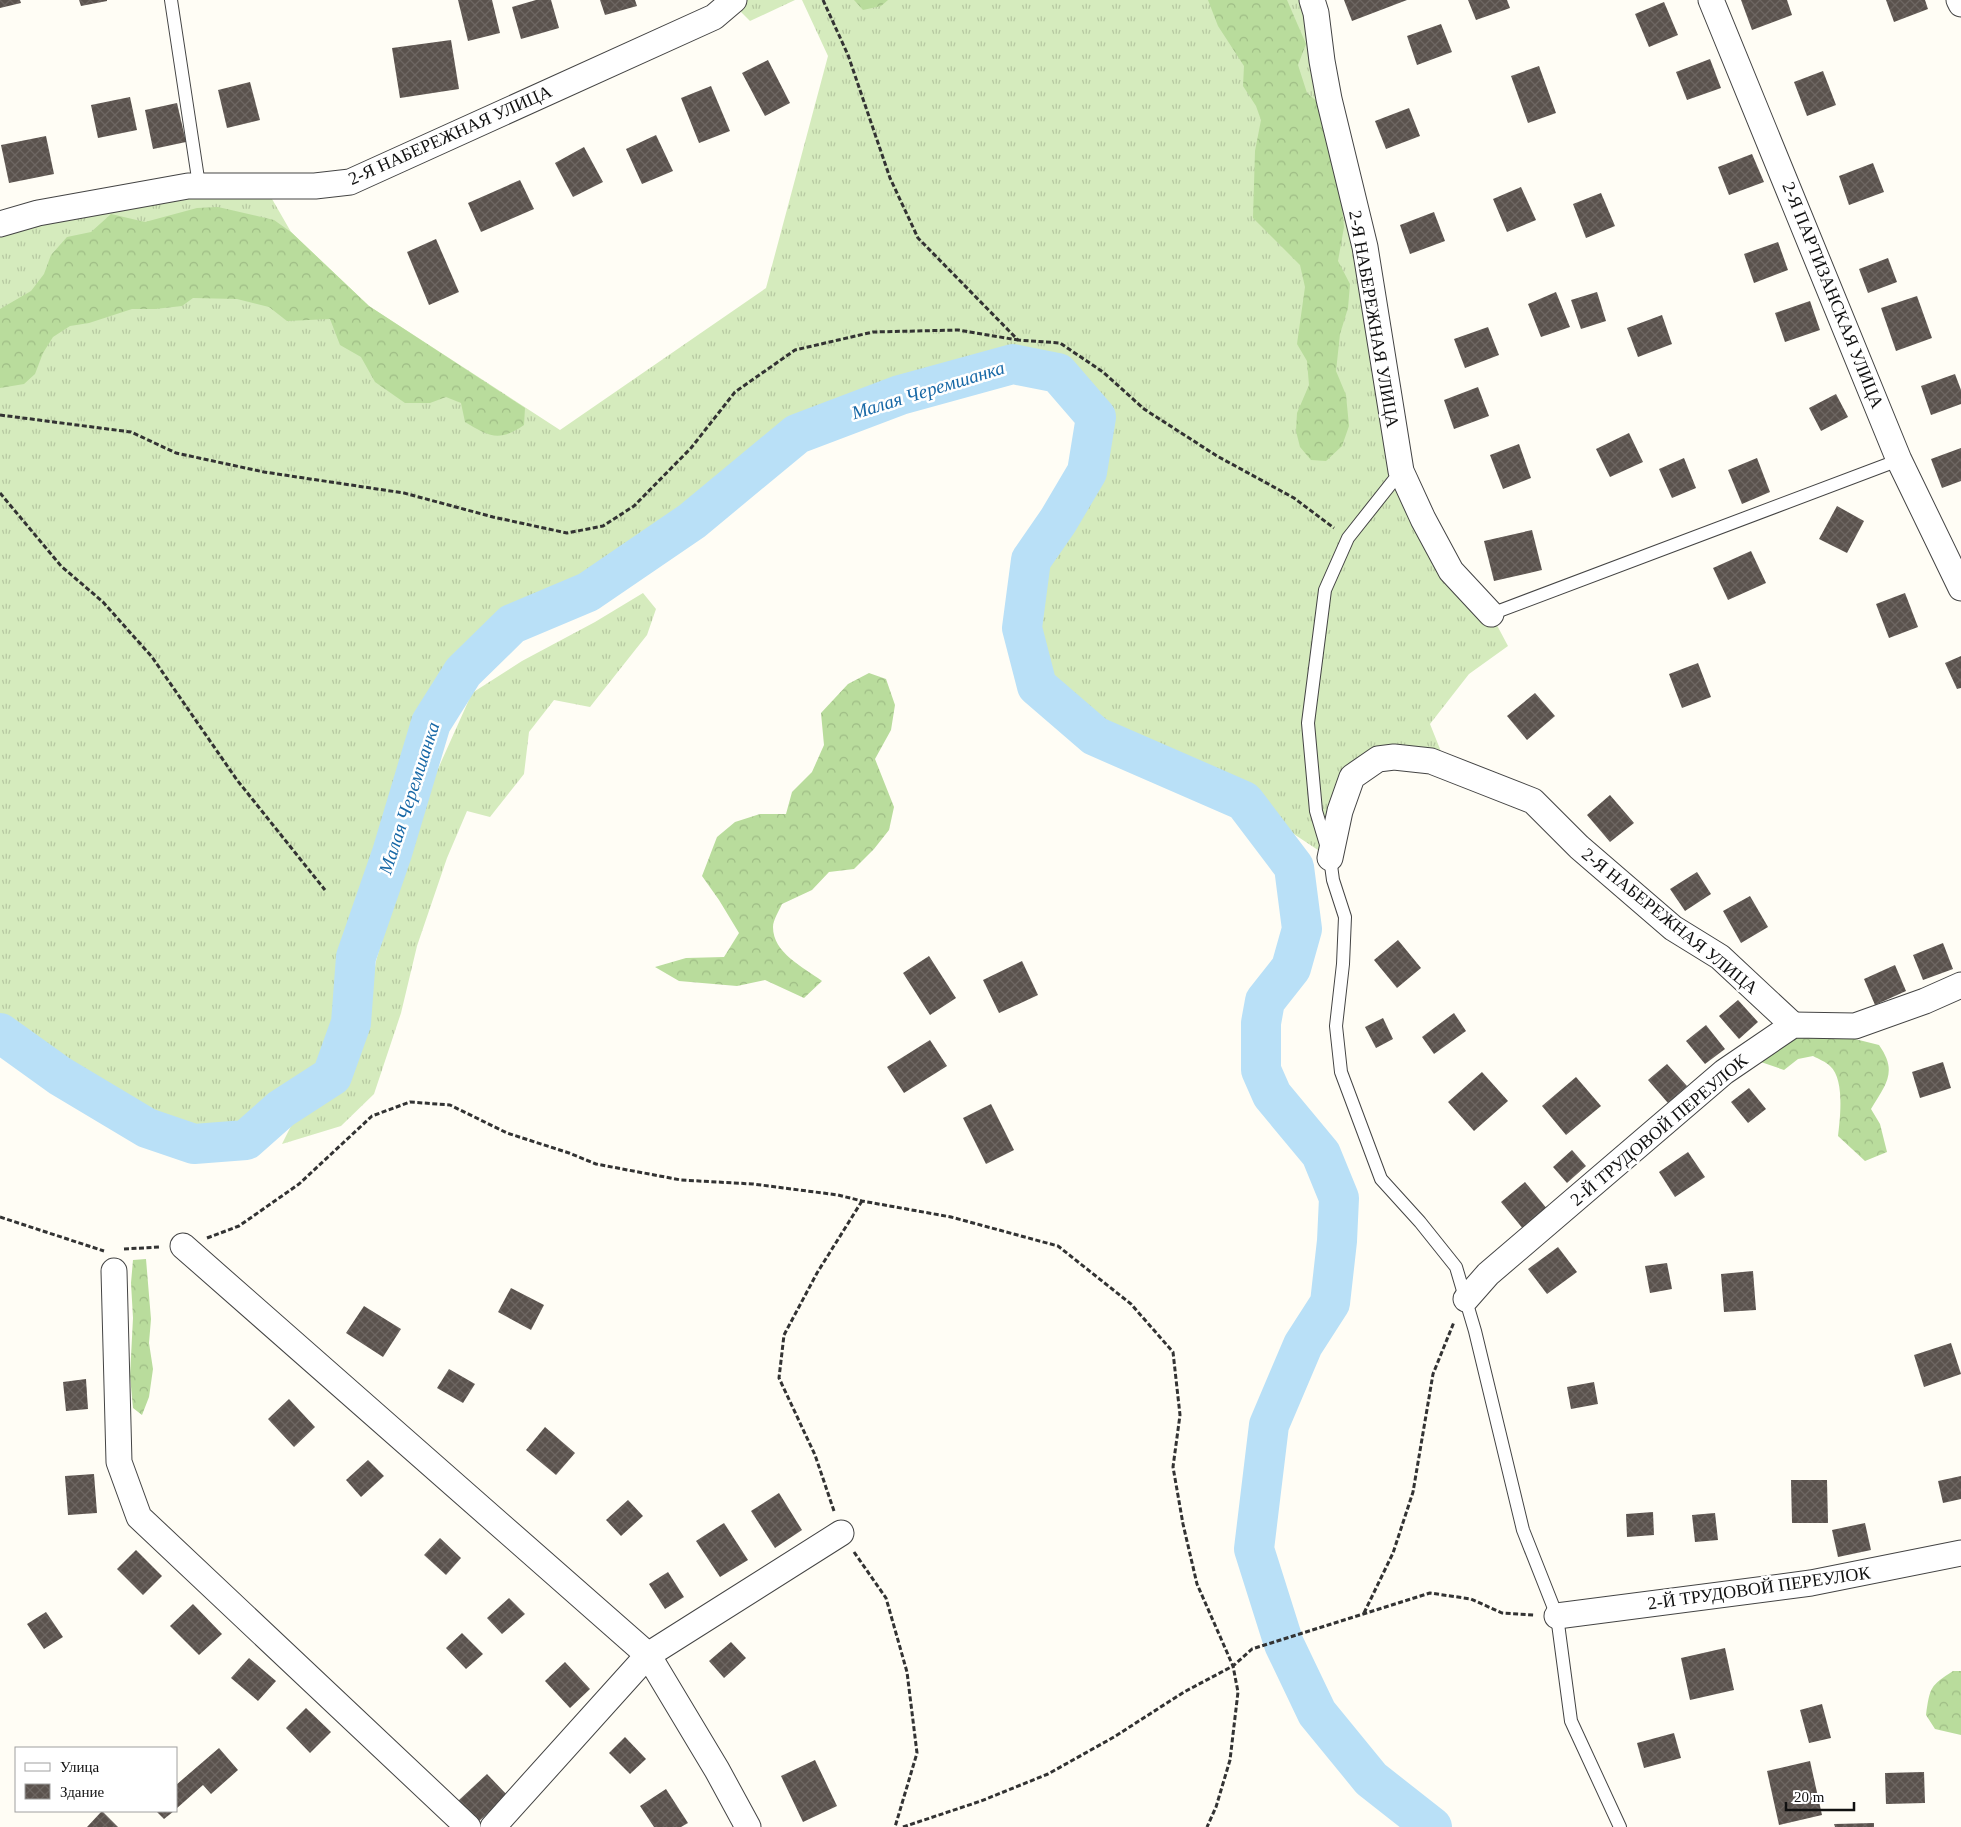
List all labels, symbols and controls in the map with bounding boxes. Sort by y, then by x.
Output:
street label: 2-Я НАБЕРЕЖНАЯ УЛИЦА [345,81,555,189]
street label: 2-Я ПАРТИЗАНСКАЯ УЛИЦА [1778,179,1888,411]
street label: 2-Я НАБЕРЕЖНАЯ УЛИЦА [1345,209,1403,429]
water label: Малая Черемшанка [848,357,1007,424]
water label: Малая Черемшанка [374,719,444,878]
street label: 2-Я НАБЕРЕЖНАЯ УЛИЦА [1578,844,1762,998]
street label: 2-Й ТРУДОВОЙ ПЕРЕУЛОК [1567,1049,1752,1210]
street label: 2-Й ТРУДОВОЙ ПЕРЕУЛОК [1646,1562,1873,1614]
legend [15,1747,178,1812]
text: Улица [60,1759,99,1775]
scale bar [1786,1780,1854,1812]
text: Здание [60,1784,104,1800]
text: 20 m [1794,1789,1825,1805]

